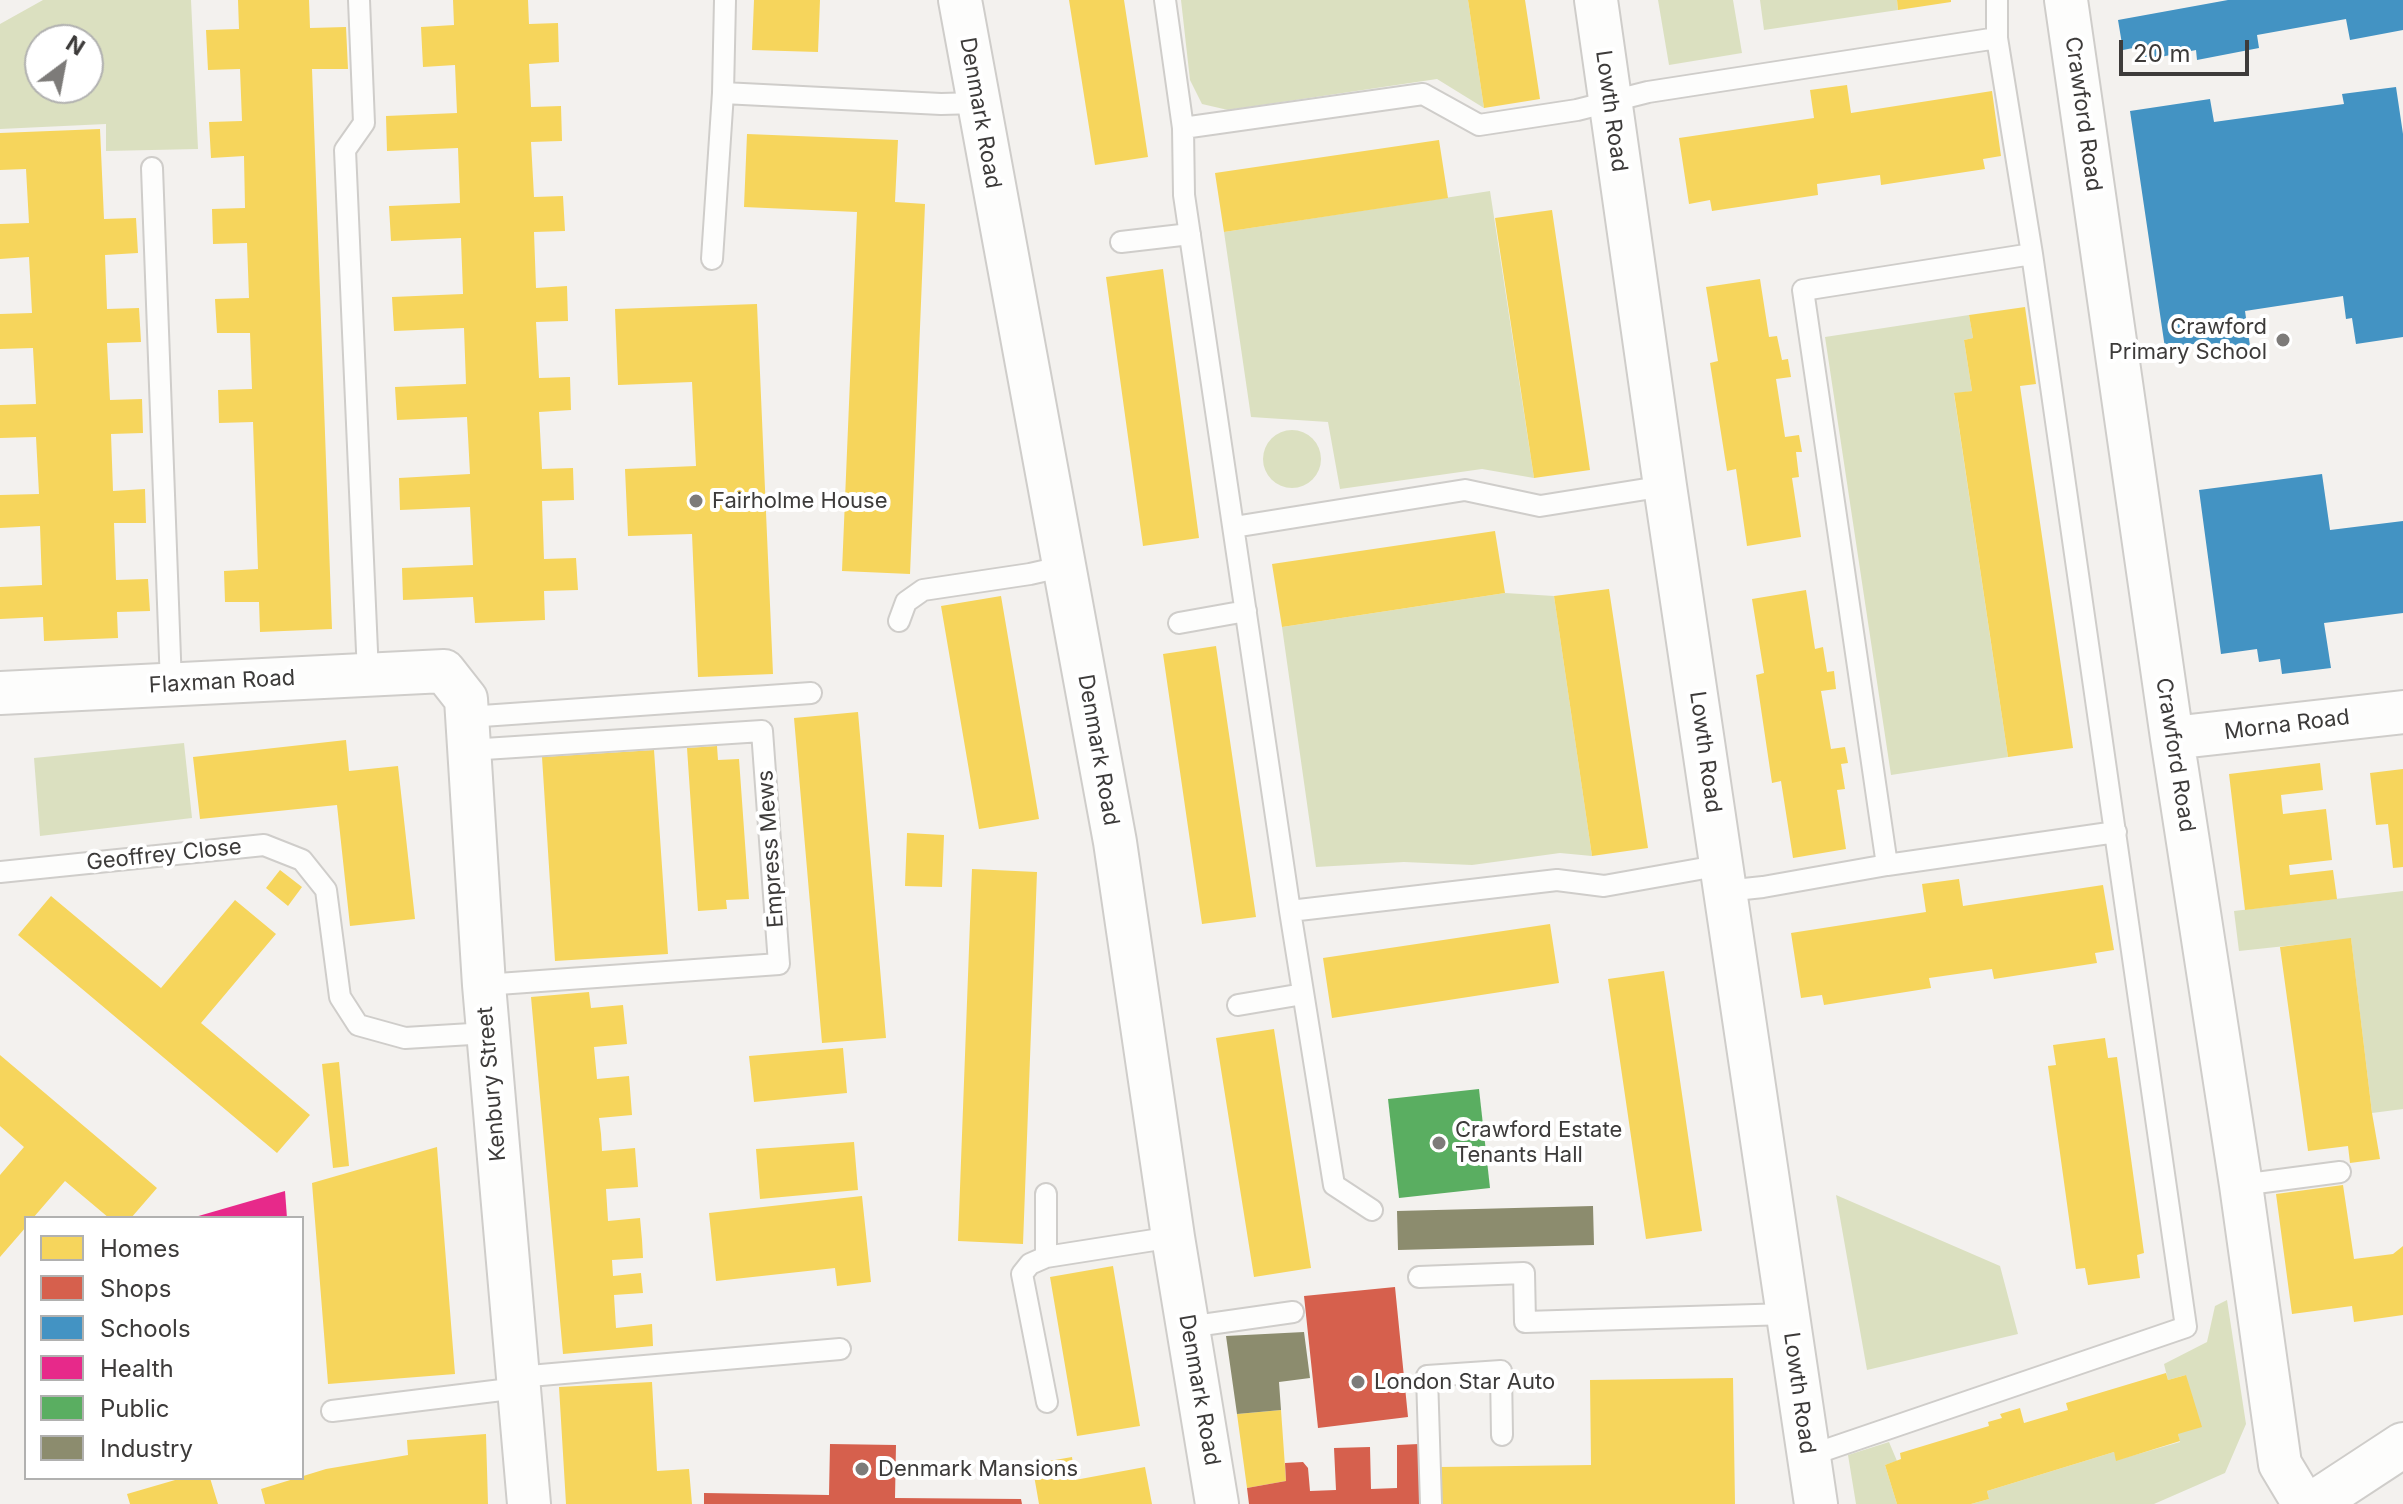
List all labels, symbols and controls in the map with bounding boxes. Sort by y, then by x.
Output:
north arrow [24,24,104,104]
scale bar [2123,24,2253,74]
text: N [62,30,90,61]
street label: Denmark Road [954,35,1006,191]
street label: Crawford Road [2059,35,2107,193]
text: 20 m [2133,39,2191,68]
street label: Lowth Road [1589,48,1633,174]
place label: Crawford Primary School [2109,314,2267,366]
marker: Crawford Primary School [2274,331,2292,349]
place label: Fairholme House [712,488,888,514]
marker: Fairholme House [687,492,705,510]
street label: Flaxman Road [148,665,296,699]
street label: Denmark Road [1072,672,1124,828]
street label: Crawford Road [2150,676,2200,834]
street label: Lowth Road [1683,689,1727,815]
street label: Morna Road [2223,704,2351,746]
street label: Empress Mews [752,769,790,929]
street label: Geoffrey Close [85,834,243,876]
street label: Kenbury Street [472,1005,512,1163]
place label: Crawford Estate Tenants Hall [1455,1117,1622,1168]
marker: Crawford Estate Tenants Hall [1430,1134,1448,1152]
legend [24,1216,304,1480]
text: Homes [100,1234,180,1263]
text: Shops [100,1274,171,1303]
street label: Denmark Road [1173,1312,1225,1468]
text: Schools [100,1314,191,1343]
street label: Lowth Road [1777,1330,1821,1456]
text: Health [100,1354,174,1383]
place label: London Star Auto [1374,1369,1555,1395]
marker: London Star Auto [1349,1373,1367,1391]
text: Public [100,1394,170,1423]
text: Industry [100,1434,193,1463]
place label: Denmark Mansions [878,1456,1078,1482]
marker: Denmark Mansions [853,1460,871,1478]

